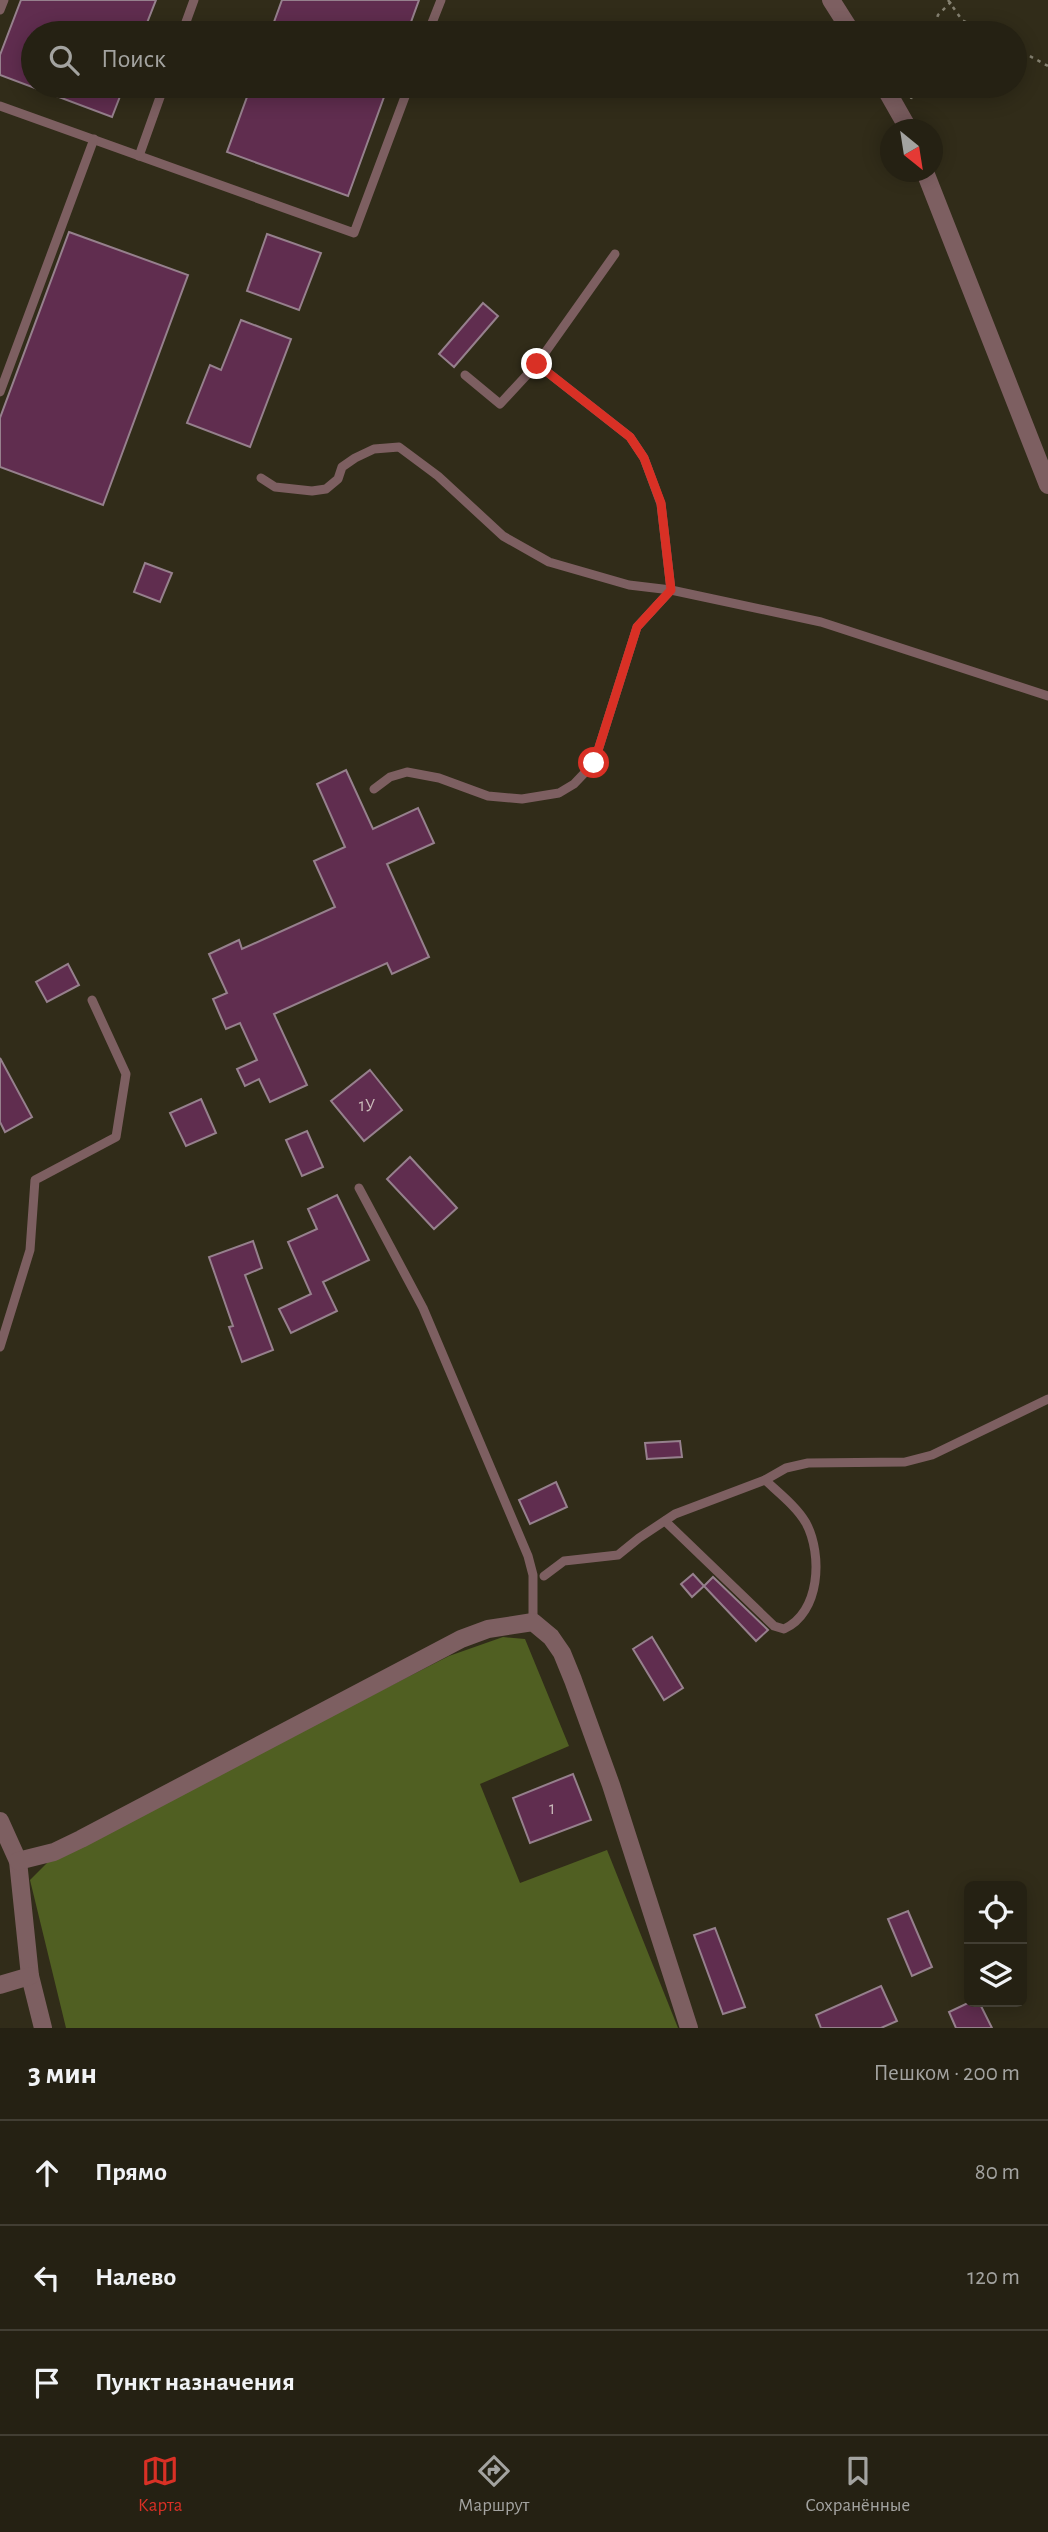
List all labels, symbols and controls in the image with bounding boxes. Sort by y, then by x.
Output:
search box [21,21,1027,98]
icon: search [45,41,83,79]
text: Поиск [101,46,166,72]
north arrow [880,119,943,182]
route end [521,348,552,379]
route start [578,747,609,778]
house number: 1У [359,1097,375,1115]
house number: 1 [549,1800,555,1818]
map controls [964,1881,1027,2007]
button: locate [964,1881,1027,1944]
button: layers [964,1944,1027,2007]
text: 3 мин [28,2059,97,2089]
text: Пешком · 200 m [874,2062,1020,2085]
icon: ahead [28,2154,66,2192]
text: Прямо [95,2159,167,2185]
text: 80 m [975,2161,1020,2184]
icon: left [28,2259,66,2297]
text: Налево [95,2264,176,2290]
text: 120 m [967,2266,1020,2289]
icon: arrive [28,2364,66,2402]
text: Пункт назначения [95,2369,295,2395]
tab: Карта [138,2452,182,2517]
tab: Маршрут [458,2452,529,2517]
tab: Сохранённые [805,2452,910,2517]

